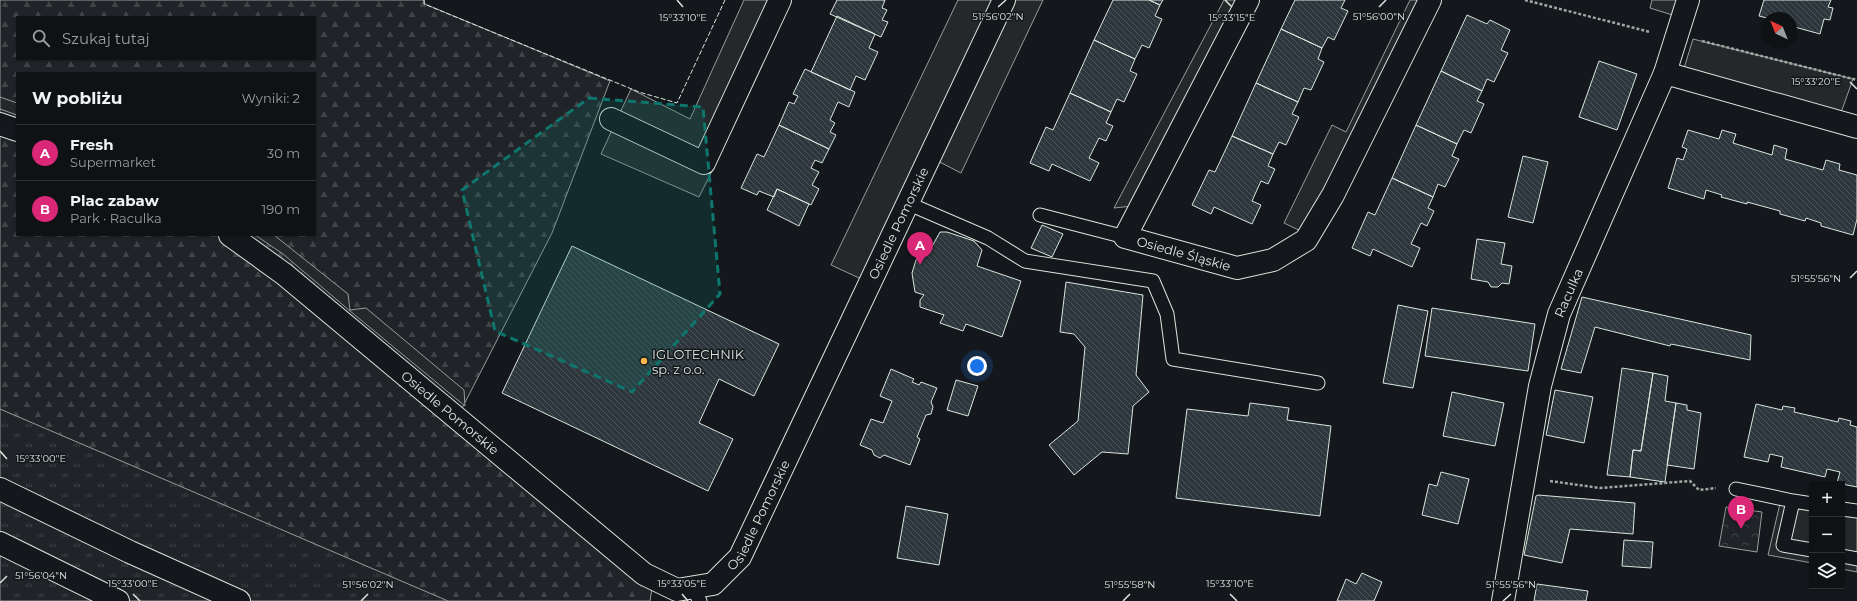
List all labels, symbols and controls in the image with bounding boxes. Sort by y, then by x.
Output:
text: 51°56'02"N [972,10,1024,23]
text: 51°56'00"N [1353,10,1405,23]
text: 15°33'10"E [659,11,707,24]
text: 15°33'15"E [1209,11,1256,24]
north arrow [1761,12,1797,48]
search box [16,16,316,60]
icon: search [30,27,52,49]
text: Szukaj tutaj [62,29,150,48]
text: 15°33'20"E [1791,75,1841,88]
text: W pobliżu [32,88,122,108]
text: Wyniki: 2 [241,90,300,106]
text: Fresh [70,135,114,154]
text: A [40,145,50,161]
text: 30 m [267,145,300,161]
text: Supermarket [70,154,156,170]
street label: Osiedle Pomorskie [865,164,932,282]
text: Plac zabaw [70,191,159,210]
text: B [40,201,50,217]
text: 190 m [262,201,300,217]
text: Park · Raculka [70,210,162,226]
pin: A [907,232,933,265]
street label: Osiedle Śląskie [1135,233,1233,274]
street label: Raculka [1551,266,1586,320]
text: 51°55'56"N [1791,272,1841,285]
place label: IGLOTECHNIK sp. z o.o. [652,346,745,377]
marker: IGLOTECHNIK sp. z o.o. [639,356,649,366]
your location [967,356,987,376]
street label: Osiedle Pomorskie [398,367,502,458]
text: 15°33'00"E [16,452,67,465]
street label: Osiedle Pomorskie [723,457,793,574]
map controls [1809,481,1845,589]
button: + [1809,481,1845,517]
pin: B [1728,496,1754,529]
button: − [1809,517,1845,553]
button: layers [1809,553,1845,589]
text: 51°56'04"N [15,569,67,582]
text: 15°33'00"E [108,577,159,590]
text: 15°33'05"E [657,577,707,590]
text: 15°33'10"E [1206,577,1254,590]
text: 51°56'02"N [342,578,394,591]
text: 51°55'58"N [1105,578,1155,591]
text: 51°55'56"N [1486,578,1536,591]

